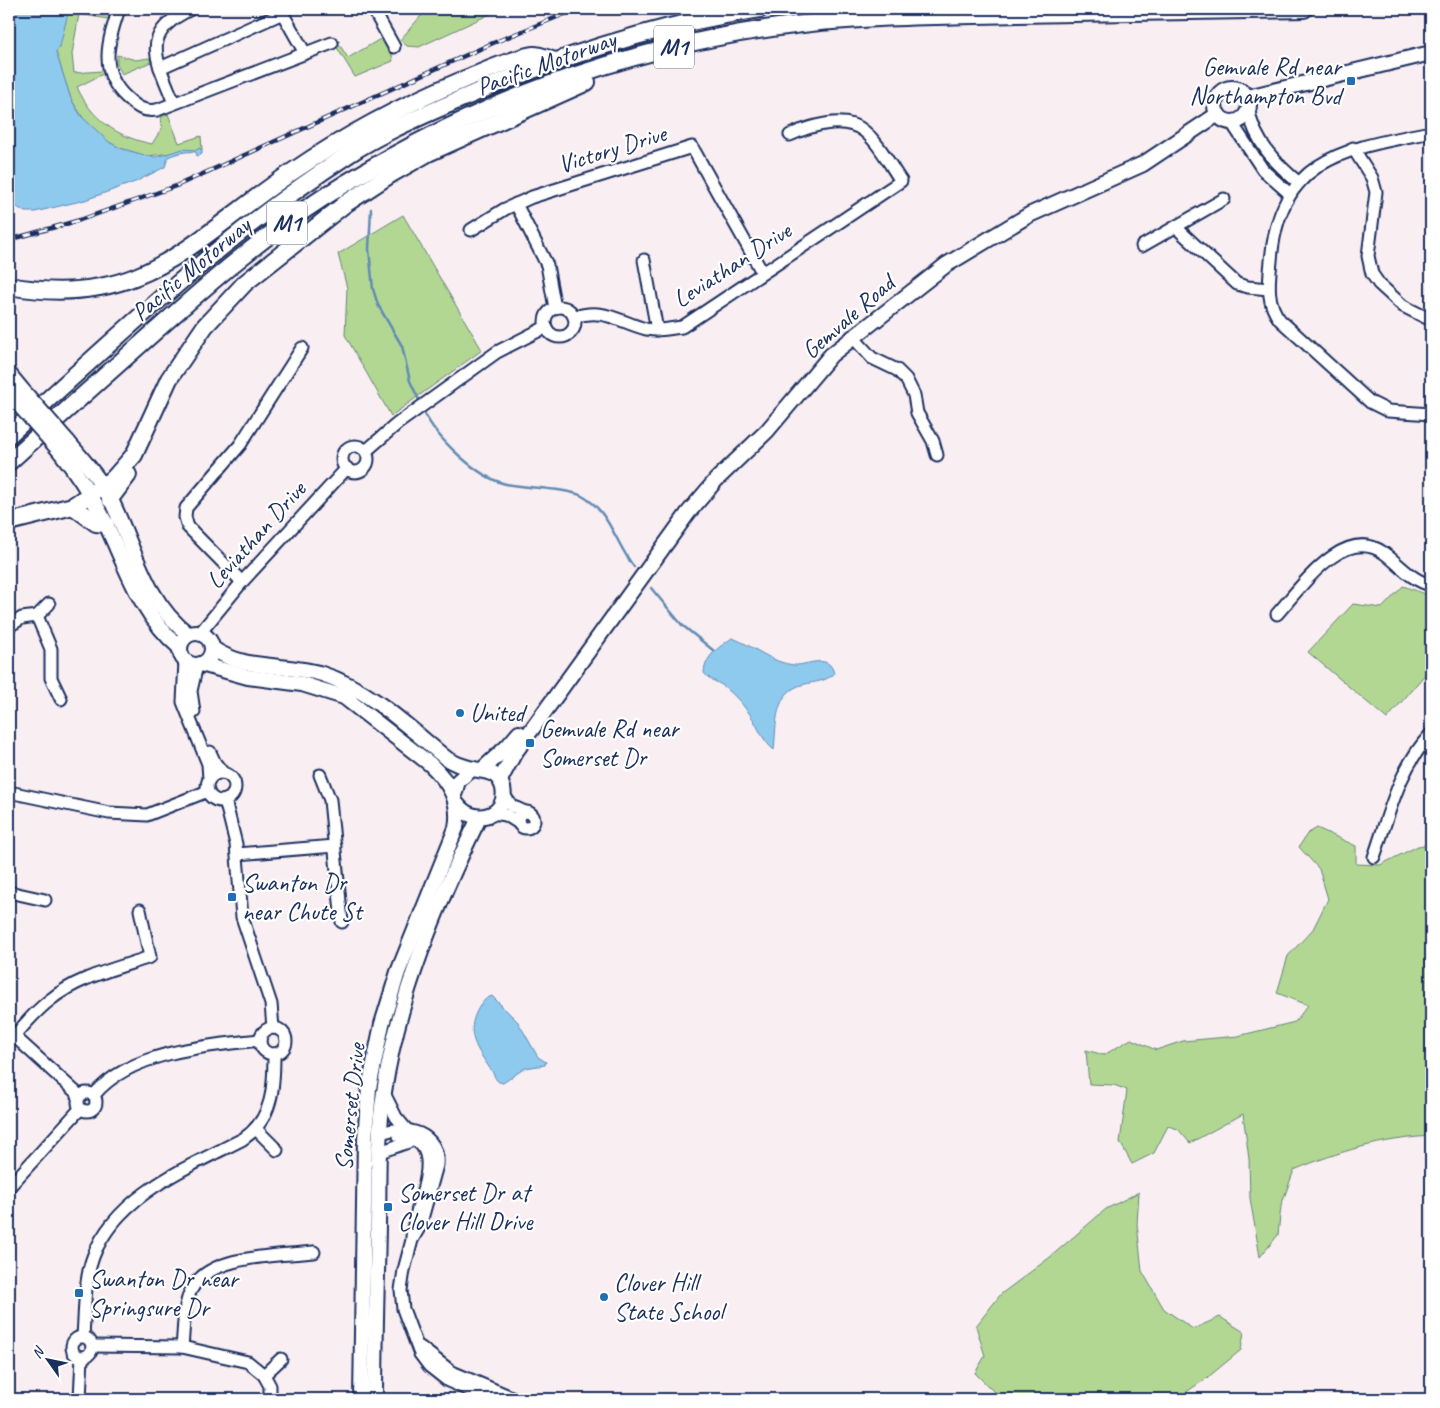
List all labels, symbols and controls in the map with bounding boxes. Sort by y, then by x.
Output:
street label: Pacific Motorway [472,22,622,103]
road number: M1 [654,26,694,68]
place label: Gemvale Rd near Northampton Bvd [1190,51,1344,112]
marker: Gemvale Rd near Northampton Bvd [1345,75,1357,87]
street label: Victory Drive [554,117,672,181]
road number: M1 [267,202,307,244]
street label: Pacific Motorway [125,208,259,328]
street label: Leviathan Drive [667,214,799,315]
street label: Gemvale Road [795,265,904,366]
street label: Leviathan Drive [199,473,314,596]
place label: United [470,697,527,729]
marker: United [454,707,466,719]
place label: Gemvale Rd near Somerset Dr [540,713,680,774]
marker: Gemvale Rd near Somerset Dr [524,737,536,749]
place label: Swanton Dr near Chute St [242,867,364,928]
marker: Swanton Dr near Chute St [226,891,238,903]
street label: Somerset Drive [327,1040,373,1172]
place label: Somerset Dr at Clover Hill Drive [398,1177,534,1238]
marker: Somerset Dr at Clover Hill Drive [382,1201,394,1213]
place label: Swanton Dr near Springsure Dr [89,1263,241,1324]
place label: Clover Hill State School [614,1267,728,1328]
marker: Swanton Dr near Springsure Dr [73,1287,85,1299]
marker: Clover Hill State School [598,1291,610,1303]
north arrow [22,1336,72,1386]
text: N [28,1343,48,1361]

